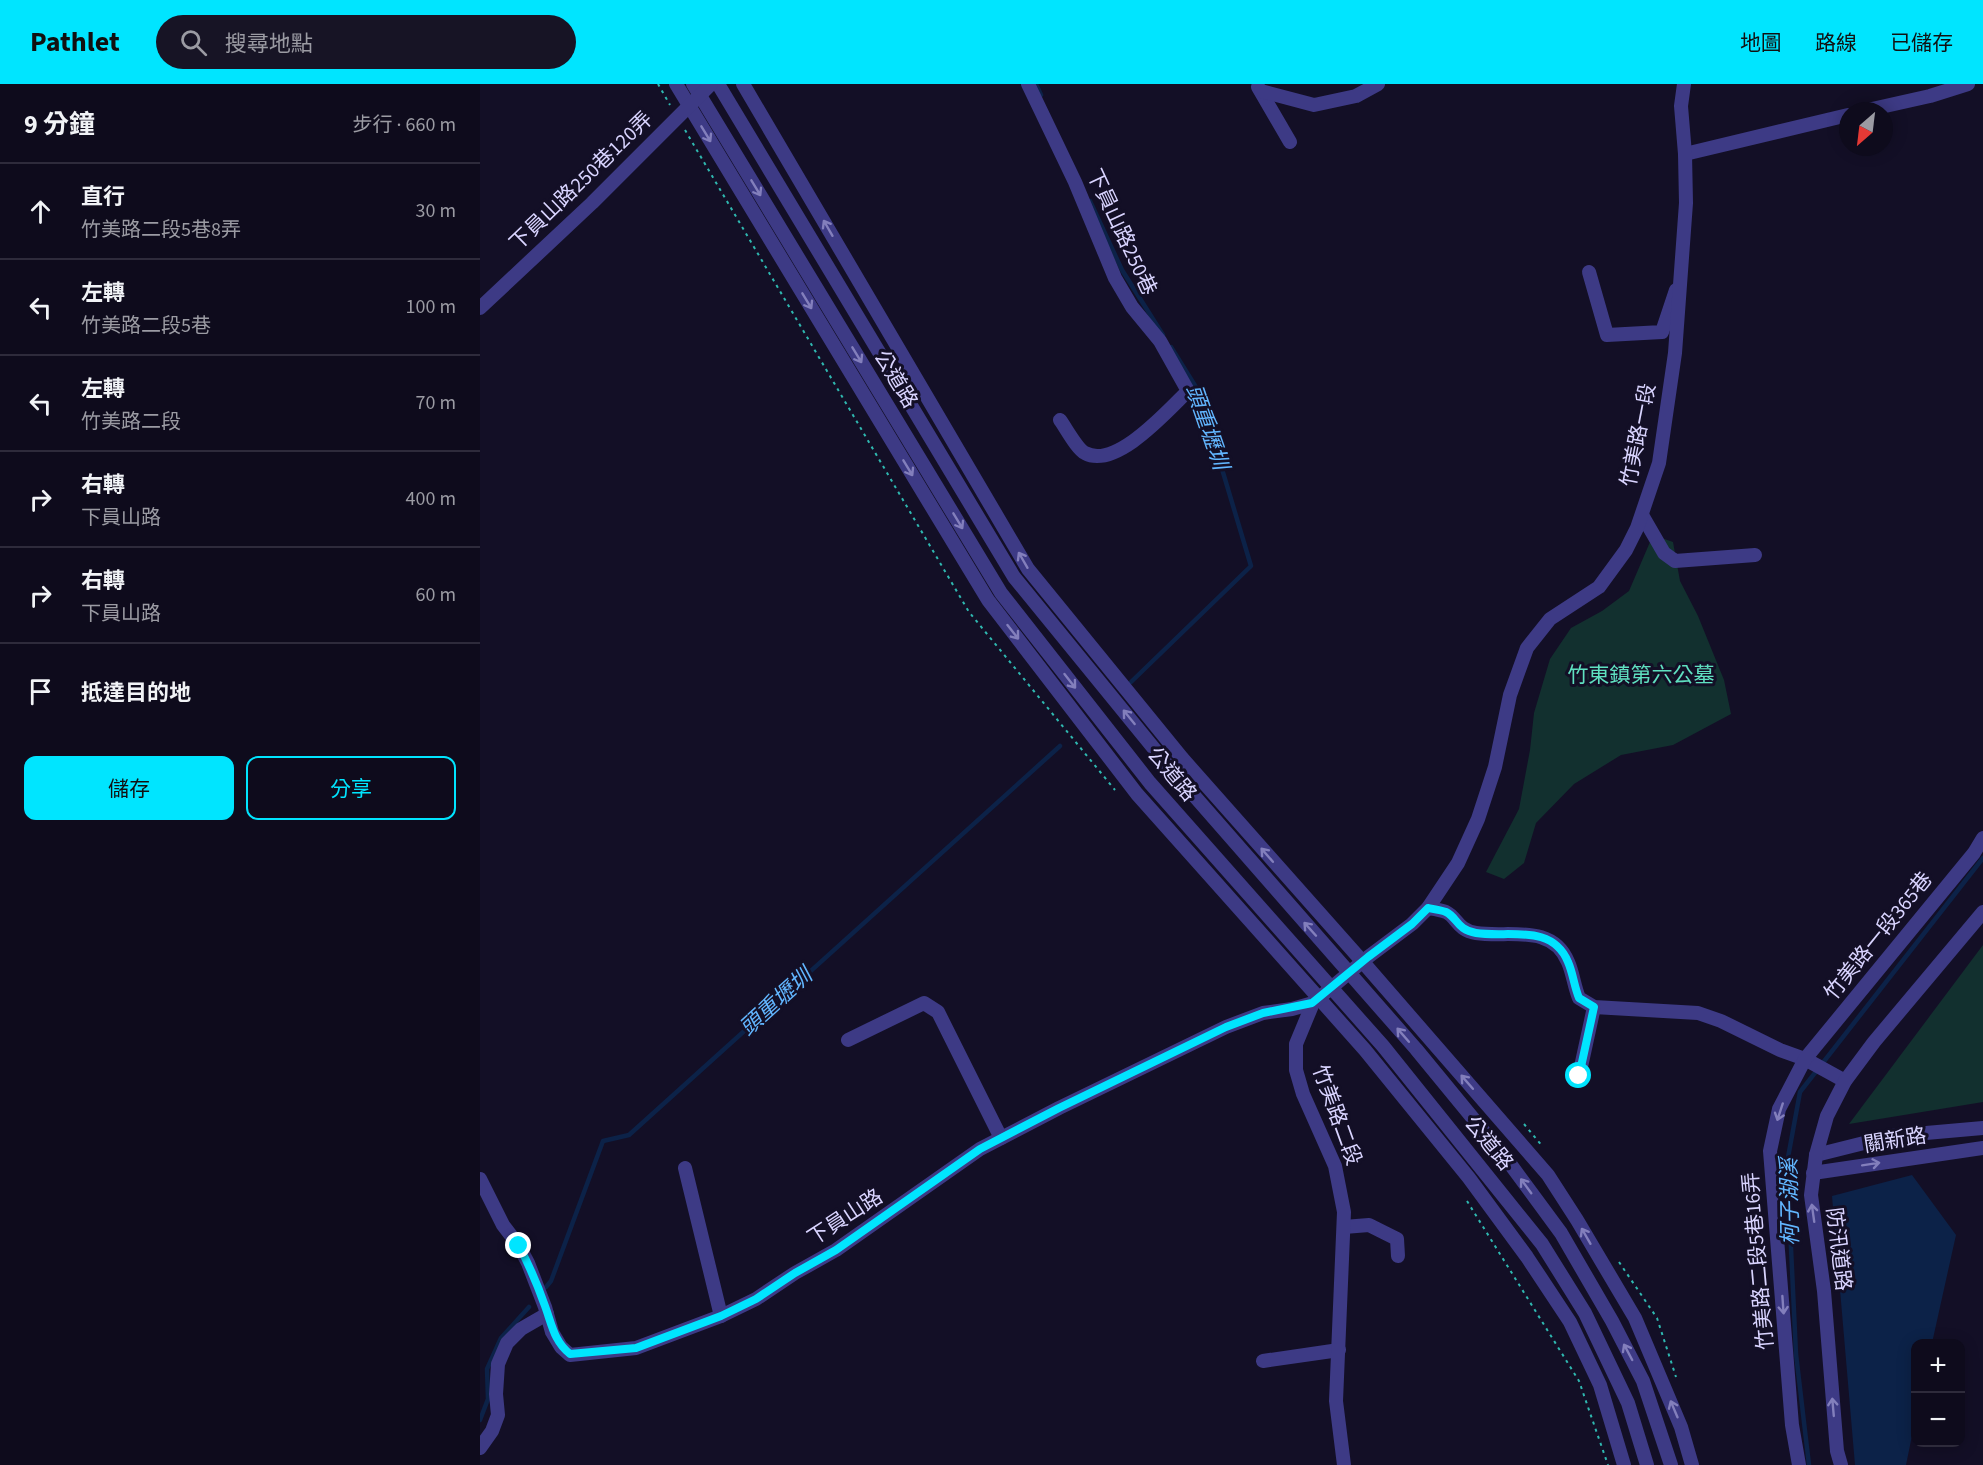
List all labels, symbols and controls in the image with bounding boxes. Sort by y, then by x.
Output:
search box [156,15,576,69]
text: Pathlet [30,22,120,62]
icon: search [177,26,210,59]
text: 搜尋地點 [225,28,313,60]
text: 地圖 [1740,28,1782,58]
text: 路線 [1815,28,1857,58]
text: 已儲存 [1890,28,1953,58]
north arrow [1839,102,1893,156]
street label: 下員山路250巷120弄 [503,105,659,257]
text: 9 分鐘 [24,106,95,143]
text: 步行 · 660 m [353,111,456,139]
one-way arrow [700,125,712,142]
street label: 下員山路250巷 [1080,164,1164,300]
one-way arrow [750,179,762,196]
text: 直行 [81,181,125,213]
icon: ahead [24,195,57,228]
text: 30 m [416,197,456,225]
text: 竹美路二段5巷8弄 [81,216,241,244]
one-way arrow [822,220,834,237]
text: 左轉 [81,277,125,309]
icon: left [24,291,57,324]
one-way arrow [801,292,813,309]
text: 100 m [406,293,456,321]
text: 竹美路二段5巷 [81,312,211,340]
street label: 公道路 [867,344,925,414]
one-way arrow [851,346,863,363]
text: 左轉 [81,373,125,405]
water label: 頭重壢圳 [1178,380,1237,477]
street label: 竹美路一段 [1613,381,1663,489]
icon: left [24,387,57,420]
text: 70 m [416,389,456,417]
text: 竹美路二段 [81,408,181,436]
one-way arrow [902,459,914,476]
text: 右轉 [81,469,125,501]
icon: right [24,483,57,516]
text: 400 m [406,485,456,513]
text: 下員山路 [81,504,161,532]
one-way arrow [953,512,965,529]
one-way arrow [1016,551,1028,568]
text: 右轉 [81,565,125,597]
icon: right [24,579,57,612]
text: 60 m [416,581,456,609]
text: 下員山路 [81,600,161,628]
one-way arrow [1006,624,1019,640]
park label: 竹東鎮第六公墓 [1568,660,1715,690]
one-way arrow [1064,672,1076,688]
icon: arrive [24,675,57,708]
text: 抵達目的地 [81,677,191,709]
one-way arrow [1122,709,1135,725]
street label: 公道路 [1140,740,1204,808]
button: 儲存 [24,756,234,820]
button: 分享 [246,756,456,820]
one-way arrow [1261,847,1274,863]
street label: 竹美路一段365巷 [1817,865,1939,1007]
one-way arrow [1303,922,1317,937]
water label: 頭重壢圳 [733,959,822,1043]
one-way arrow [1396,1028,1410,1043]
street label: 竹美路二段 [1305,1061,1369,1169]
route start [1565,1062,1591,1088]
one-way arrow [1460,1075,1474,1090]
one-way arrow [1773,1102,1784,1121]
street label: 公道路 [1458,1109,1520,1177]
street label: 關新路 [1862,1120,1928,1160]
water label: 柯子湖溪 [1773,1155,1807,1246]
one-way arrow [1861,1159,1881,1170]
street label: 竹美路二段5巷16弄 [1735,1171,1781,1351]
one-way arrow [1520,1178,1533,1194]
street label: 下員山路 [802,1182,888,1252]
one-way arrow [1808,1204,1819,1224]
street label: 防汛道路 [1819,1205,1859,1293]
one-way arrow [1580,1228,1592,1245]
route end [505,1232,531,1258]
one-way arrow [1778,1295,1789,1315]
map controls [1911,1339,1965,1447]
button: + [1911,1339,1965,1393]
one-way arrow [1622,1343,1633,1361]
button: − [1911,1393,1965,1447]
one-way arrow [1827,1398,1838,1418]
one-way arrow [1668,1401,1679,1419]

